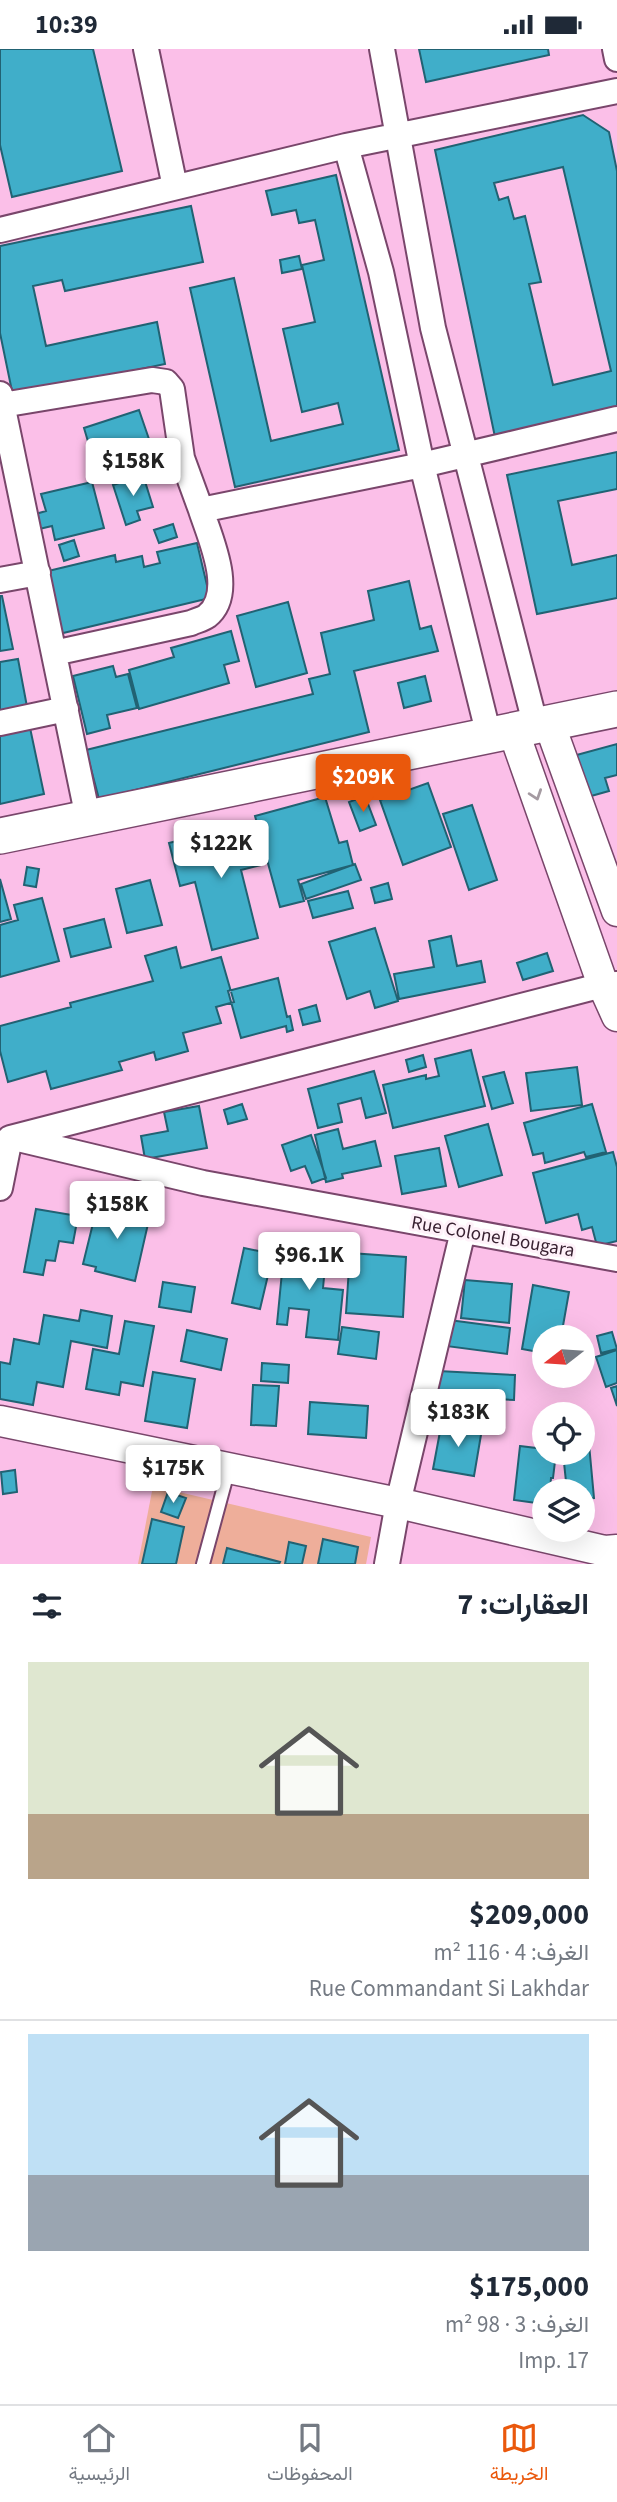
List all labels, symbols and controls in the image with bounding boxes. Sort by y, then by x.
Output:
text: 10:39 [35,6,98,43]
pin: $158K [84,439,182,498]
text: $158K [102,444,164,477]
pin: $209K [314,755,412,814]
text: $209K [332,760,394,793]
one-way arrow [528,788,542,800]
pin: $122K [172,821,270,880]
text: $122K [190,826,252,859]
pin: $158K [68,1181,166,1241]
text: $158K [86,1187,148,1220]
street label: Rue Colonel Bougara [409,1209,577,1265]
pin: $96.1K [252,1233,366,1292]
text: $96.1K [274,1238,344,1271]
north arrow [532,1325,595,1388]
map controls [532,1325,595,1542]
pin: $183K [409,1389,507,1449]
text: $183K [427,1395,489,1428]
button: locate [532,1402,595,1465]
pin: $175K [124,1445,222,1505]
text: $175K [142,1451,204,1484]
button: layers [532,1479,595,1542]
text: العقارات: 7 [458,1583,589,1626]
icon: filters [28,1587,66,1625]
icon: home [246,1708,372,1834]
text: $209,000 [469,1893,589,1936]
text: الغرف: 4 · 116 m² [434,1936,589,1969]
text: Rue Commandant Si Lakhdar [309,1972,589,2005]
icon: home [246,2080,372,2206]
text: $175,000 [469,2265,589,2308]
text: الغرف: 3 · 98 m² [445,2308,589,2341]
text: Imp. 17 [518,2344,589,2377]
tab: الرئيسية [69,2419,130,2490]
tab: المحفوظات [267,2419,353,2490]
tab: الخريطة [490,2419,548,2490]

